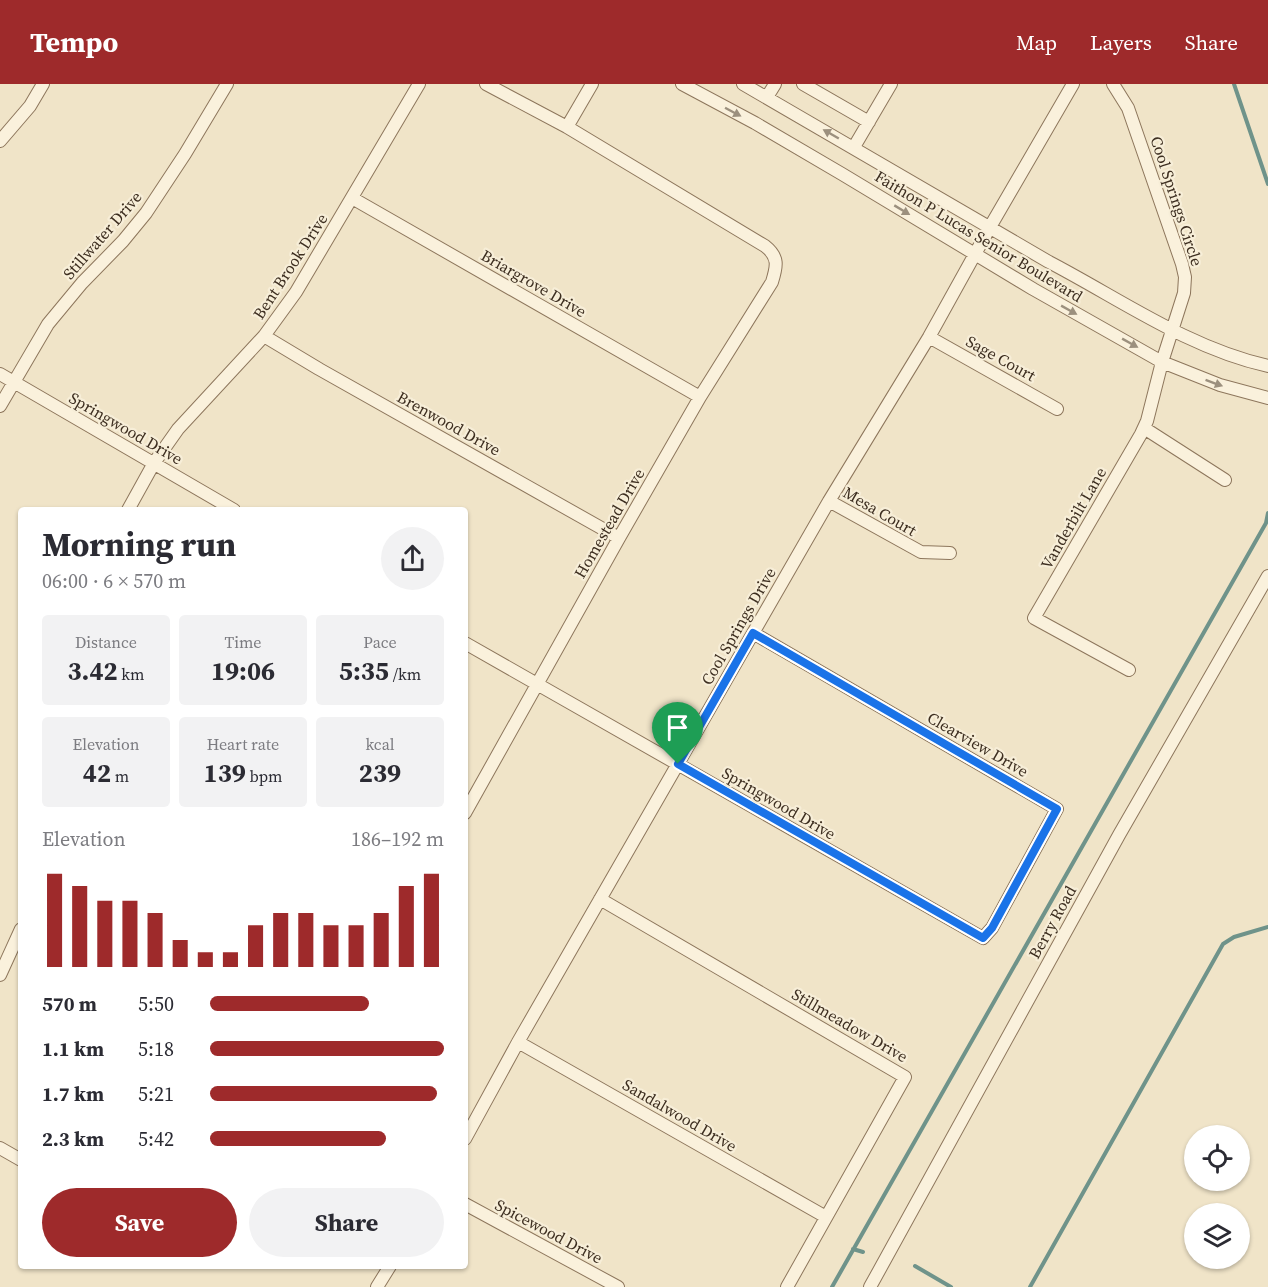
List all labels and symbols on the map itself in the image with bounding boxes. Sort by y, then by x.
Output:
one-way arrow [725,107,742,117]
one-way arrow [822,129,839,139]
street label: Cool Springs Circle [1146,133,1208,269]
street label: Faithon P Lucas Senior Boulevard [871,165,1087,307]
street label: Stillwater Drive [58,186,146,284]
one-way arrow [894,205,911,215]
street label: Bent Brook Drive [248,209,332,323]
street label: Briargrove Drive [477,244,591,322]
one-way arrow [1061,304,1077,315]
street label: Sage Court [962,330,1040,387]
one-way arrow [1121,338,1138,348]
one-way arrow [1205,378,1223,388]
street label: Brenwood Drive [393,386,505,460]
street label: Springwood Drive [65,387,187,469]
street label: Vanderbilt Lane [1035,463,1111,573]
street label: Homestead Drive [569,464,649,582]
street label: Mesa Court [839,481,921,541]
street label: Cool Springs Drive [695,563,781,689]
pin [652,702,703,764]
street label: Clearview Drive [923,706,1033,782]
street label: Springwood Drive [718,762,840,844]
street label: Berry Road [1023,882,1081,962]
street label: Stillmeadow Drive [788,983,912,1067]
street label: Sandalwood Drive [619,1073,741,1157]
street label: Spicewood Drive [491,1193,607,1269]

